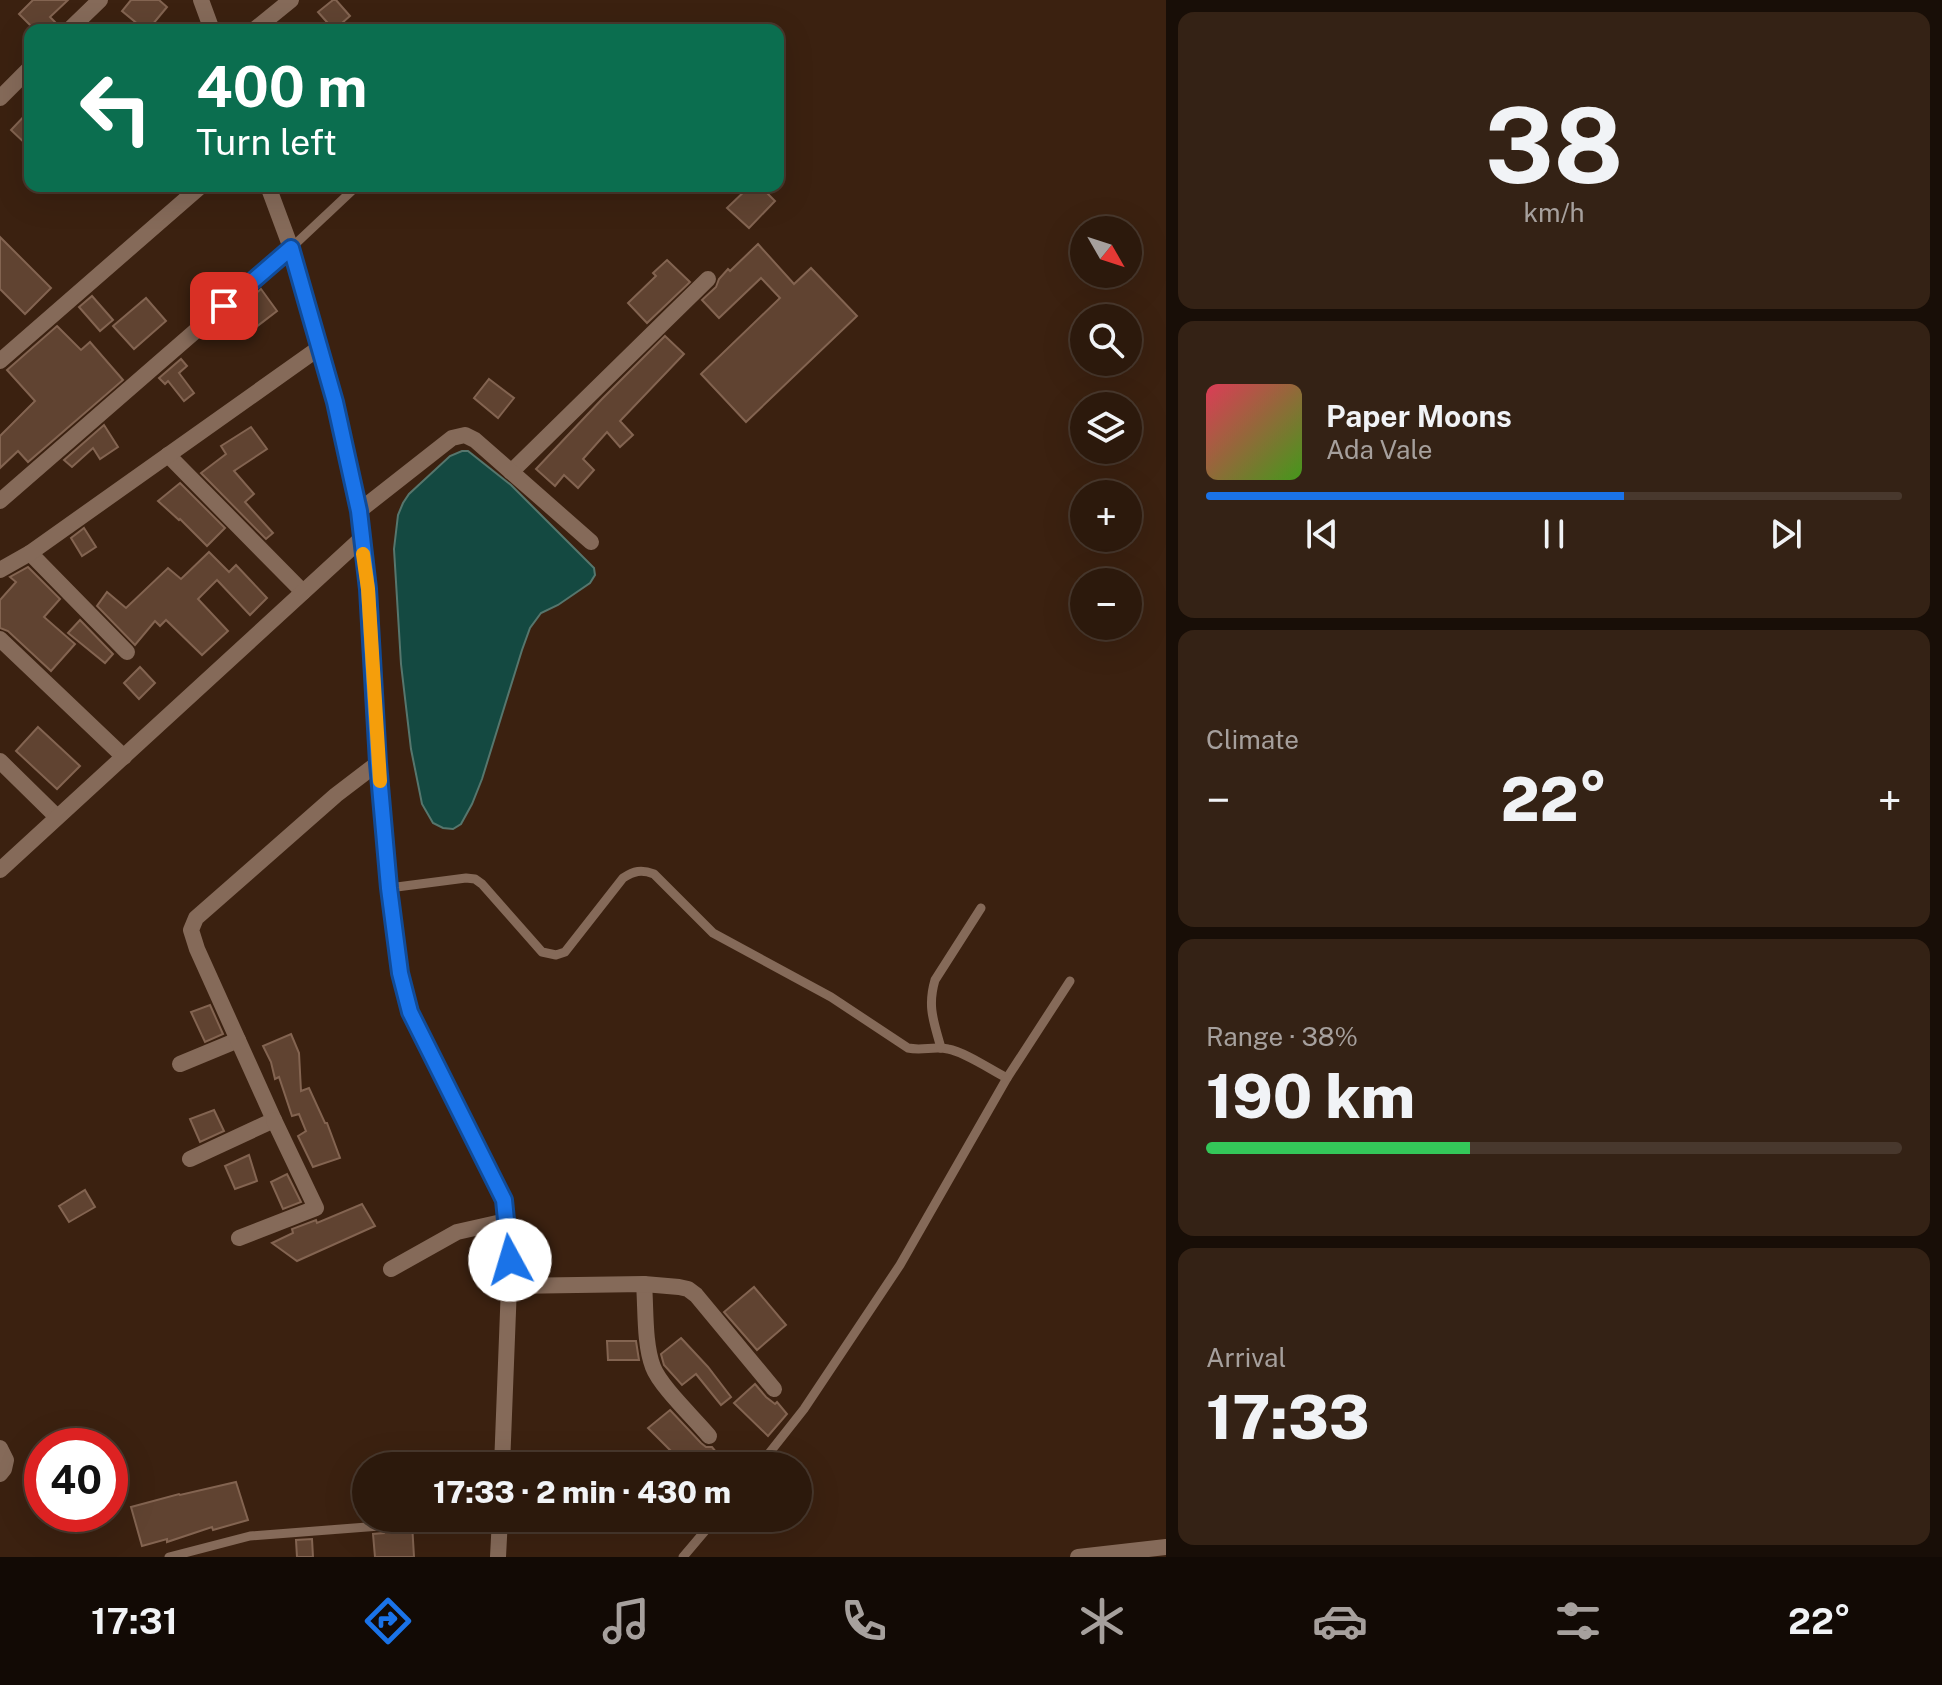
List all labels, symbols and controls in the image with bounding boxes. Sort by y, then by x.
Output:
text: 400 m [196,54,368,120]
icon: left [64,56,168,160]
text: 38 [1485,84,1623,206]
text: Turn left [196,121,337,163]
text: km/h [1523,197,1585,228]
north arrow [1070,216,1142,288]
map controls [1070,216,1142,640]
pin [190,272,258,340]
icon: arrive [202,284,246,328]
button: search [1070,304,1142,376]
button: layers [1070,392,1142,464]
text: Paper Moons [1326,398,1512,434]
text: Ada Vale [1326,434,1432,465]
button: + [1070,480,1142,552]
icon: previous [1300,512,1344,556]
icon: pause [1532,512,1576,556]
icon: next [1764,512,1808,556]
button: − [1070,568,1142,640]
text: Climate [1206,724,1299,755]
text: 22° [1500,764,1608,835]
text: − [1206,774,1230,826]
text: + [1878,774,1902,826]
text: Range · 38% [1206,1021,1358,1052]
text: 190 km [1206,1061,1415,1132]
position arrow [468,1218,552,1302]
text: Arrival [1206,1342,1286,1373]
text: 17:33 [1206,1382,1370,1453]
speed limit sign: 40 [24,1428,128,1532]
text: 17:33 · 2 min · 430 m [433,1474,731,1510]
icon: directions [360,1593,416,1649]
icon: music [598,1593,654,1649]
icon: phone [836,1593,892,1649]
icon: climate [1074,1593,1130,1649]
icon: car [1312,1593,1368,1649]
icon: filters [1550,1593,1606,1649]
text: 17:31 [91,1600,178,1642]
text: 22° [1788,1600,1851,1642]

